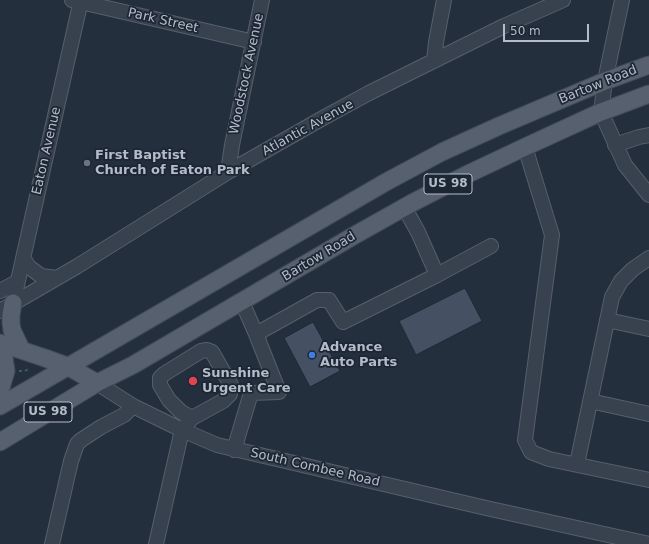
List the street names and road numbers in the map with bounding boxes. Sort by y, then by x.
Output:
street label: Park Street [126,5,200,37]
street label: Woodstock Avenue [227,12,267,136]
street label: Bartow Road [557,62,639,108]
street label: Atlantic Avenue [260,96,356,160]
street label: Eaton Avenue [29,105,65,197]
road number: US 98 [424,174,472,194]
street label: Bartow Road [280,229,358,285]
road number: US 98 [24,402,72,422]
street label: South Combee Road [249,445,381,491]

